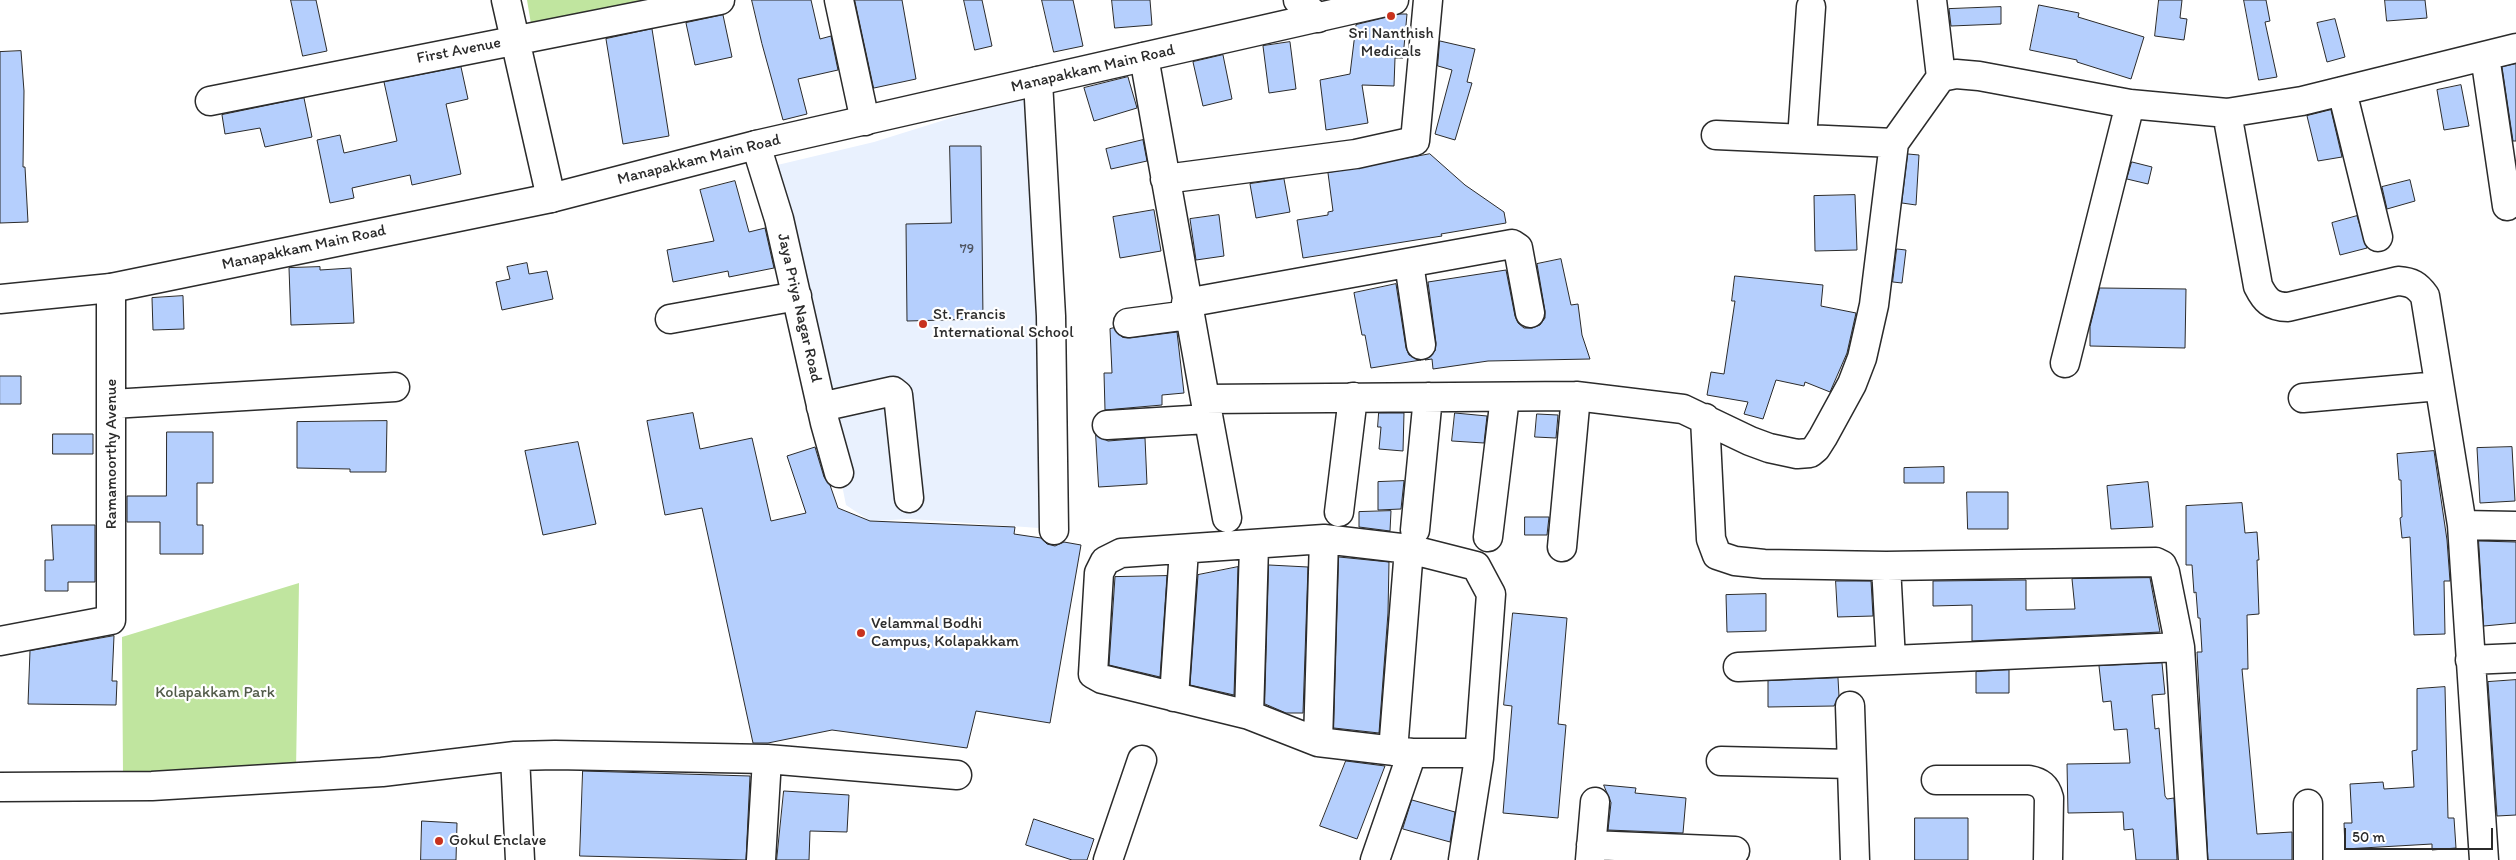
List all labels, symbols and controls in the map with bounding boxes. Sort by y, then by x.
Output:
marker: Sri Nanthish Medicals [1385,10,1397,22]
place label: Sri Nanthish Medicals [1348,24,1434,62]
street label: First Avenue [415,33,503,69]
street label: Manapakkam Main Road [1009,41,1177,97]
street label: Manapakkam Main Road [615,130,783,190]
street label: Manapakkam Main Road [220,221,388,275]
street label: Jaya Priya Nagar Road [772,232,826,384]
house number: 79 [960,241,974,257]
place label: St. Francis International School [933,305,1074,343]
marker: St. Francis International School [917,318,929,330]
street label: Ramamoorthy Avenue [102,379,122,529]
place label: Velammal Bodhi Campus, Kolapakkam [871,614,1019,652]
marker: Velammal Bodhi Campus, Kolapakkam [855,627,867,639]
park label: Kolapakkam Park [155,683,275,703]
scale bar [2346,818,2495,850]
text: 50 m [2352,828,2385,846]
place label: Gokul Enclave [449,831,546,851]
marker: Gokul Enclave [433,835,445,847]

